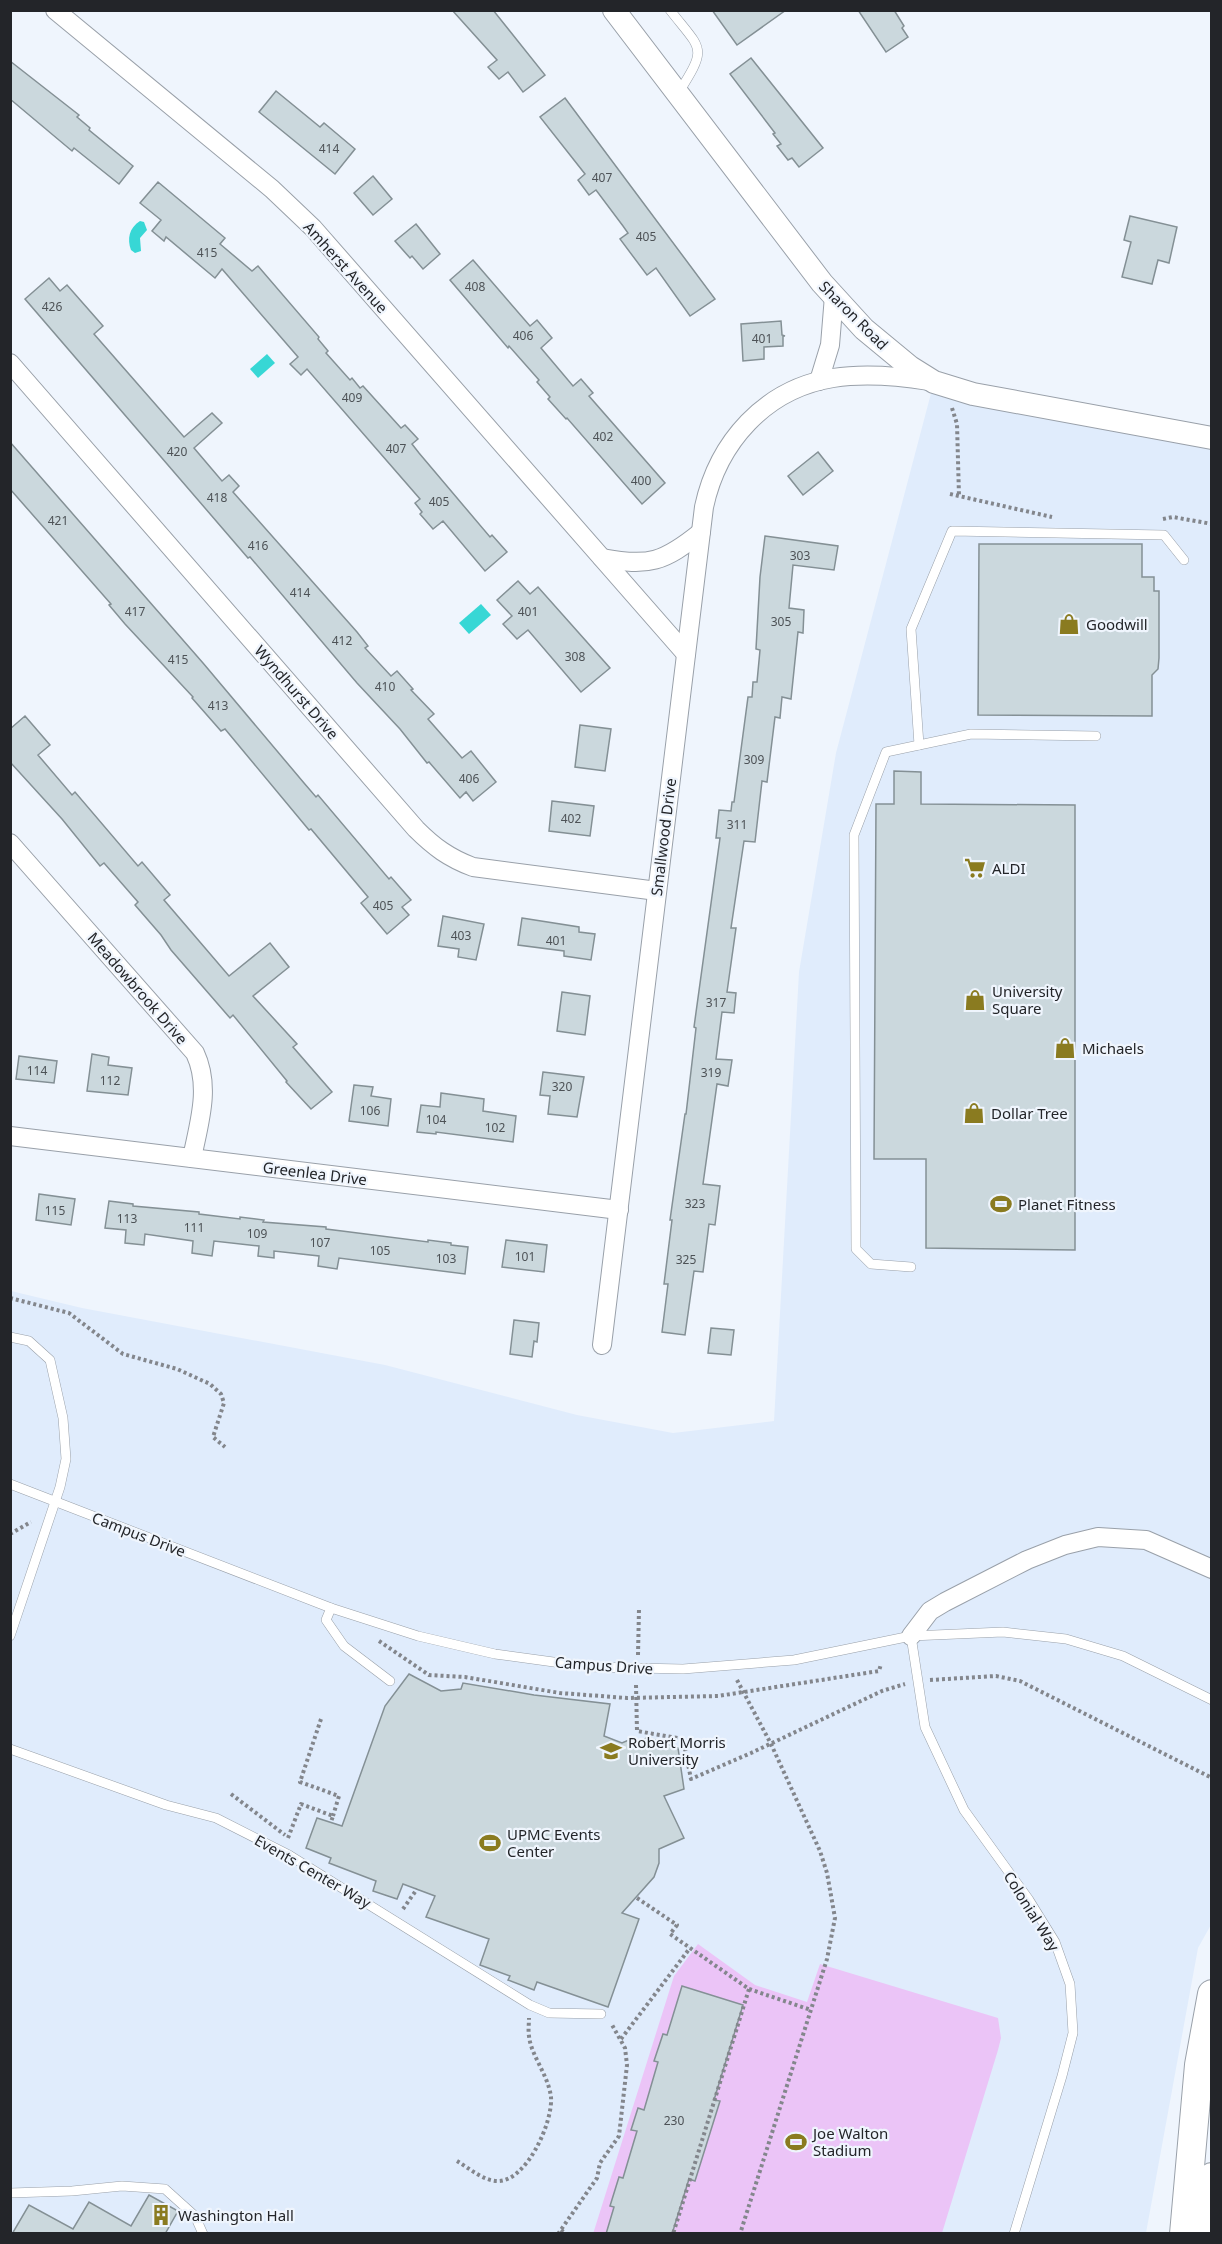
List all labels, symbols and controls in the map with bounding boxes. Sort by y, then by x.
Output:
house number: 414 [319,140,339,157]
house number: 407 [592,169,612,186]
street label: Amherst Avenue [300,217,392,317]
house number: 405 [636,228,656,245]
house number: 415 [197,244,217,261]
street label: Sharon Road [815,276,893,354]
house number: 408 [465,278,485,295]
house number: 426 [42,298,62,315]
house number: 406 [513,327,533,344]
house number: 401 [752,330,772,347]
house number: 409 [342,389,362,406]
house number: 402 [593,428,613,445]
house number: 407 [386,440,406,457]
house number: 420 [167,443,187,460]
house number: 400 [631,472,651,489]
house number: 418 [207,489,227,506]
house number: 405 [429,493,449,510]
house number: 421 [48,512,68,529]
house number: 416 [248,537,268,554]
house number: 303 [790,547,810,564]
house number: 414 [290,584,310,601]
house number: 417 [125,603,145,620]
house number: 401 [518,603,538,620]
shop icon: Goodwill [1057,612,1081,636]
house number: 305 [771,613,791,630]
place label: Goodwill [1086,614,1148,634]
house number: 412 [332,632,352,649]
street label: Wyndhurst Drive [251,641,343,743]
house number: 308 [565,648,585,665]
house number: 415 [168,651,188,668]
house number: 410 [375,678,395,695]
house number: 413 [208,697,228,714]
house number: 309 [744,751,764,768]
house number: 406 [459,770,479,787]
street label: Smallwood Drive [646,777,680,897]
house number: 402 [561,810,581,827]
house number: 311 [727,816,747,833]
supermarket icon: ALDI [963,856,987,880]
place label: ALDI [992,858,1025,878]
house number: 405 [373,897,393,914]
house number: 403 [451,927,471,944]
street label: Meadowbrook Drive [84,928,192,1048]
house number: 401 [546,932,566,949]
place label: University Square [992,981,1063,1018]
shop icon: University Square [963,988,987,1012]
house number: 317 [706,994,726,1011]
shop icon: Michaels [1053,1036,1077,1060]
place label: Michaels [1082,1038,1144,1058]
house number: 114 [27,1062,47,1079]
house number: 319 [701,1064,721,1081]
house number: 112 [100,1072,120,1089]
house number: 320 [552,1078,572,1095]
shop icon: Dollar Tree [962,1101,986,1125]
house number: 106 [360,1102,380,1119]
place label: Dollar Tree [991,1103,1068,1123]
house number: 104 [426,1111,446,1128]
house number: 102 [485,1119,505,1136]
street label: Greenlea Drive [262,1157,368,1189]
sports icon: Planet Fitness [989,1192,1013,1216]
place label: Planet Fitness [1018,1194,1116,1214]
house number: 323 [685,1195,705,1212]
house number: 115 [45,1202,65,1219]
house number: 113 [117,1210,137,1227]
house number: 111 [184,1219,204,1236]
house number: 109 [247,1225,267,1242]
house number: 107 [310,1234,330,1251]
house number: 105 [370,1242,390,1259]
house number: 101 [515,1248,535,1265]
house number: 103 [436,1250,456,1267]
house number: 325 [676,1251,696,1268]
street label: Campus Drive [89,1507,189,1561]
street label: Campus Drive [554,1652,654,1678]
place label: Robert Morris University [628,1732,726,1769]
school or university icon: Robert Morris University [599,1739,623,1763]
place label: UPMC Events Center [507,1824,600,1861]
street label: Events Center Way [251,1830,375,1913]
sports icon: UPMC Events Center [478,1831,502,1855]
street label: Colonial Way [1000,1867,1065,1955]
house number: 230 [664,2112,684,2129]
place label: Joe Walton Stadium [811,2123,888,2160]
sports icon: Joe Walton Stadium [784,2130,808,2154]
building icon: Washington Hall [149,2203,173,2227]
place label: Washington Hall [178,2205,294,2225]

